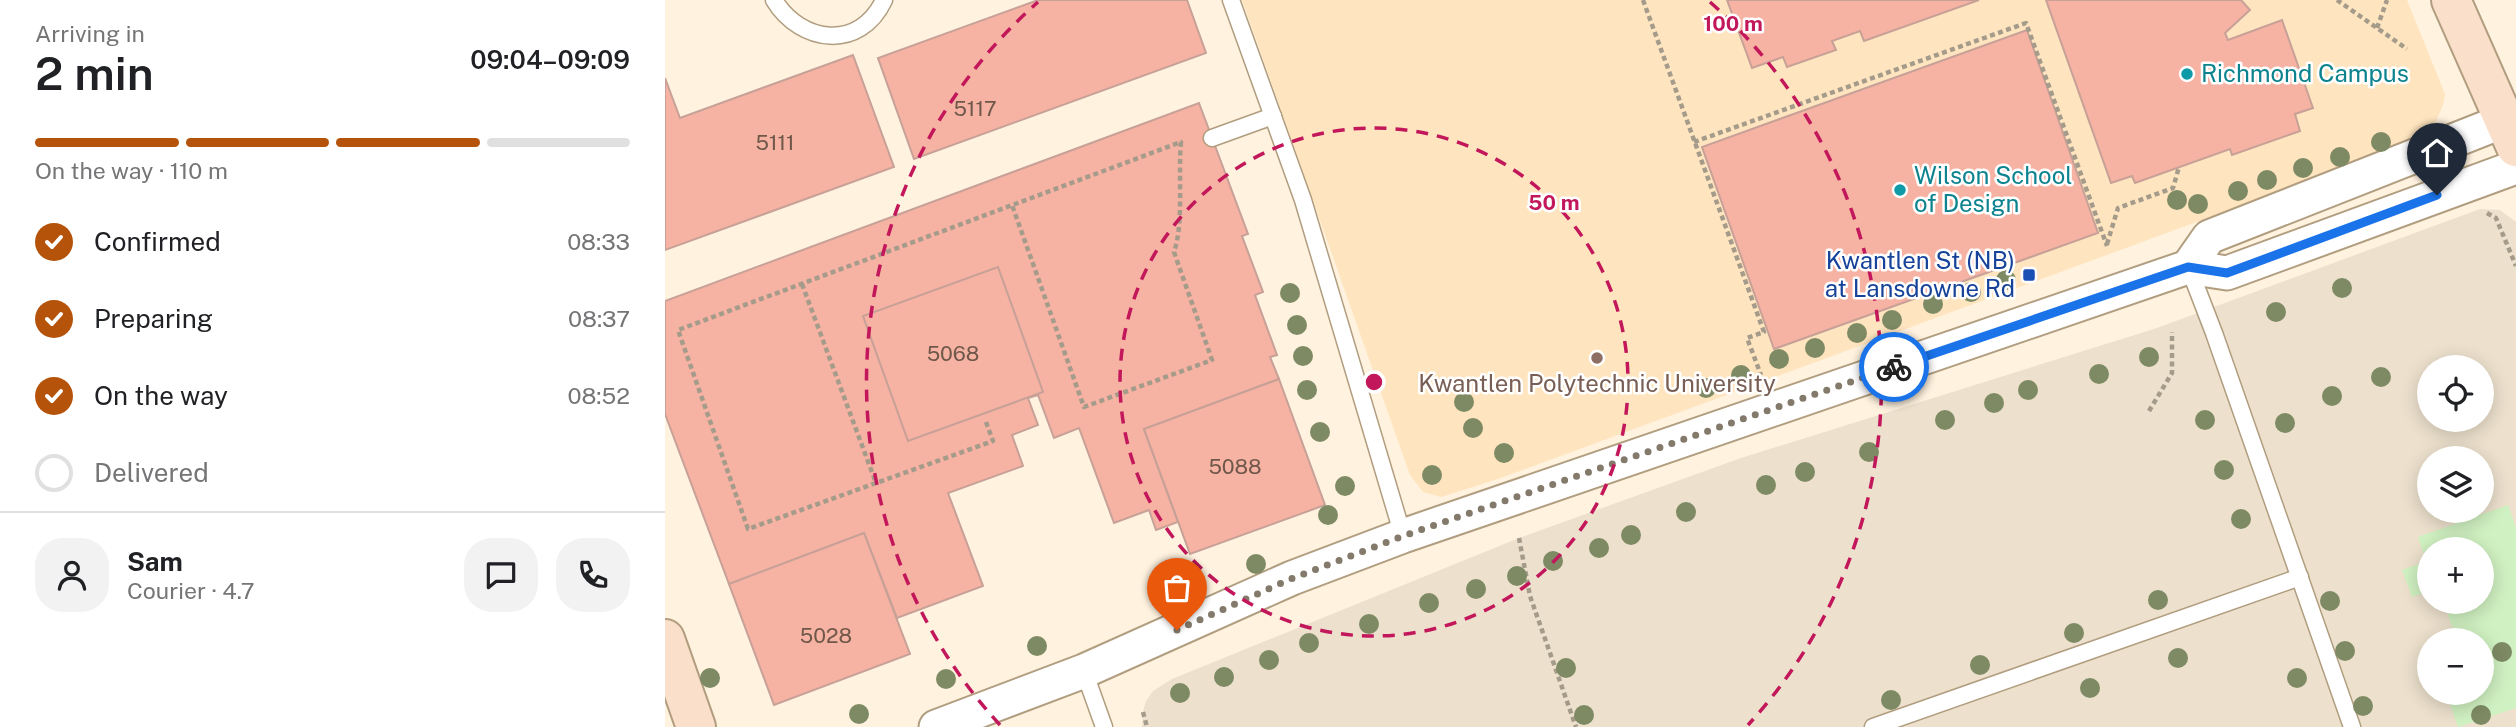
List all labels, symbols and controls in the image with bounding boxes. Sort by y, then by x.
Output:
text: 100 m [1703,11,1763,36]
text: Arriving in [35,20,145,47]
text: 09:04–09:09 [470,44,630,75]
text: 2 min [35,46,154,100]
place label: Richmond Campus [2201,59,2409,87]
marker: Richmond Campus [2179,66,2195,82]
house number: 5117 [953,96,997,121]
pin [2407,123,2467,195]
house number: 5111 [755,130,795,155]
icon: home [2418,134,2456,172]
text: On the way · 110 m [35,157,228,184]
place label: Wilson School of Design [1914,161,2073,217]
marker: Wilson School of Design [1892,182,1908,198]
text: 50 m [1528,190,1580,215]
icon: check [35,223,73,261]
text: Confirmed [94,226,221,257]
text: 08:33 [567,228,630,255]
place label: Kwantlen St (NB) at Lansdowne Rd [1825,246,2015,302]
marker: Kwantlen St (NB) at Lansdowne Rd [2021,267,2037,283]
icon: check [35,300,73,338]
text: Preparing [94,303,213,334]
text: 08:37 [568,305,630,332]
courier [1859,332,1929,402]
house number: 5068 [927,341,979,366]
icon: bike [1875,348,1913,386]
marker: Kwantlen Polytechnic University [1589,350,1605,366]
map controls [2417,355,2494,705]
button: locate [2417,355,2494,432]
place label: Kwantlen Polytechnic University [1418,369,1776,397]
centre of rings [1362,370,1386,394]
icon: check [35,377,73,415]
text: On the way [94,380,228,411]
text: 08:52 [568,382,630,409]
button: layers [2417,446,2494,523]
house number: 5088 [1208,454,1262,479]
text: Delivered [94,457,209,488]
button: + [2417,537,2494,614]
button: person [35,538,109,612]
button: chat [464,538,538,612]
button: phone [556,538,630,612]
text: Sam [127,546,183,577]
pin [1147,558,1207,630]
icon: bag [1158,569,1196,607]
text: Courier · 4.7 [127,577,255,604]
house number: 5028 [800,623,852,648]
button: − [2417,628,2494,705]

